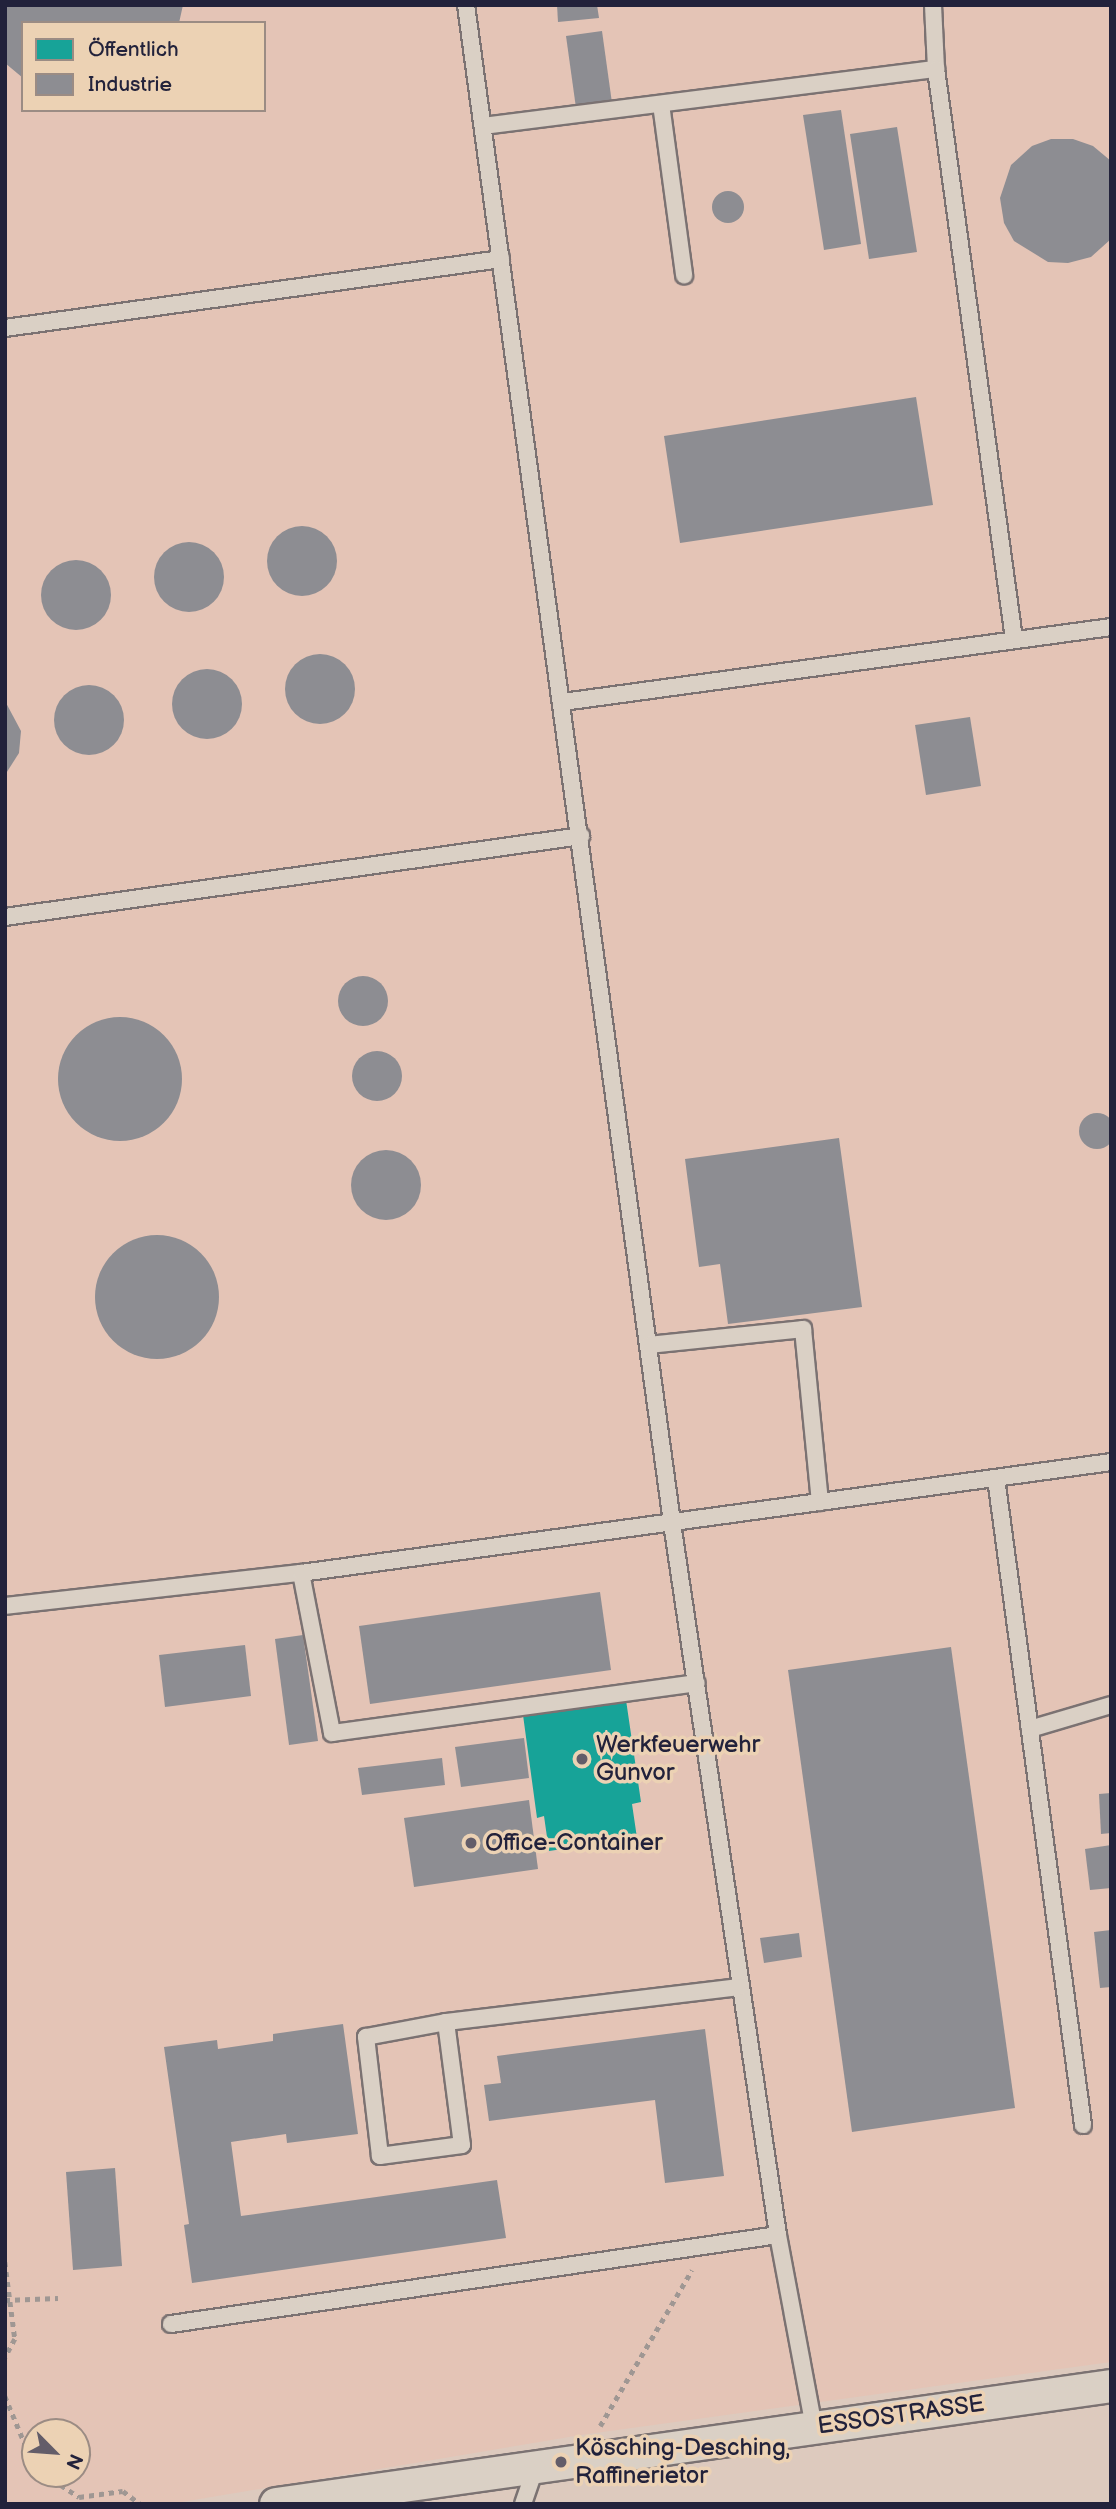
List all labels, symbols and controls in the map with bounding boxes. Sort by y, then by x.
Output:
legend [21,21,266,112]
text: Öffentlich [88,37,179,62]
text: Industrie [88,72,172,97]
place label: Werkfeuerwehr Gunvor [596,1731,760,1787]
marker: Werkfeuerwehr Gunvor [574,1751,590,1767]
place label: Office-Container [485,1829,663,1857]
marker: Office-Container [463,1835,479,1851]
street label: ESSOSTRASSE [816,2389,986,2441]
north arrow [21,2418,91,2488]
place label: Kösching-Desching, Raffinerietor [575,2434,790,2490]
text: N [60,2450,87,2473]
marker: Kösching-Desching, Raffinerietor [553,2454,569,2470]

